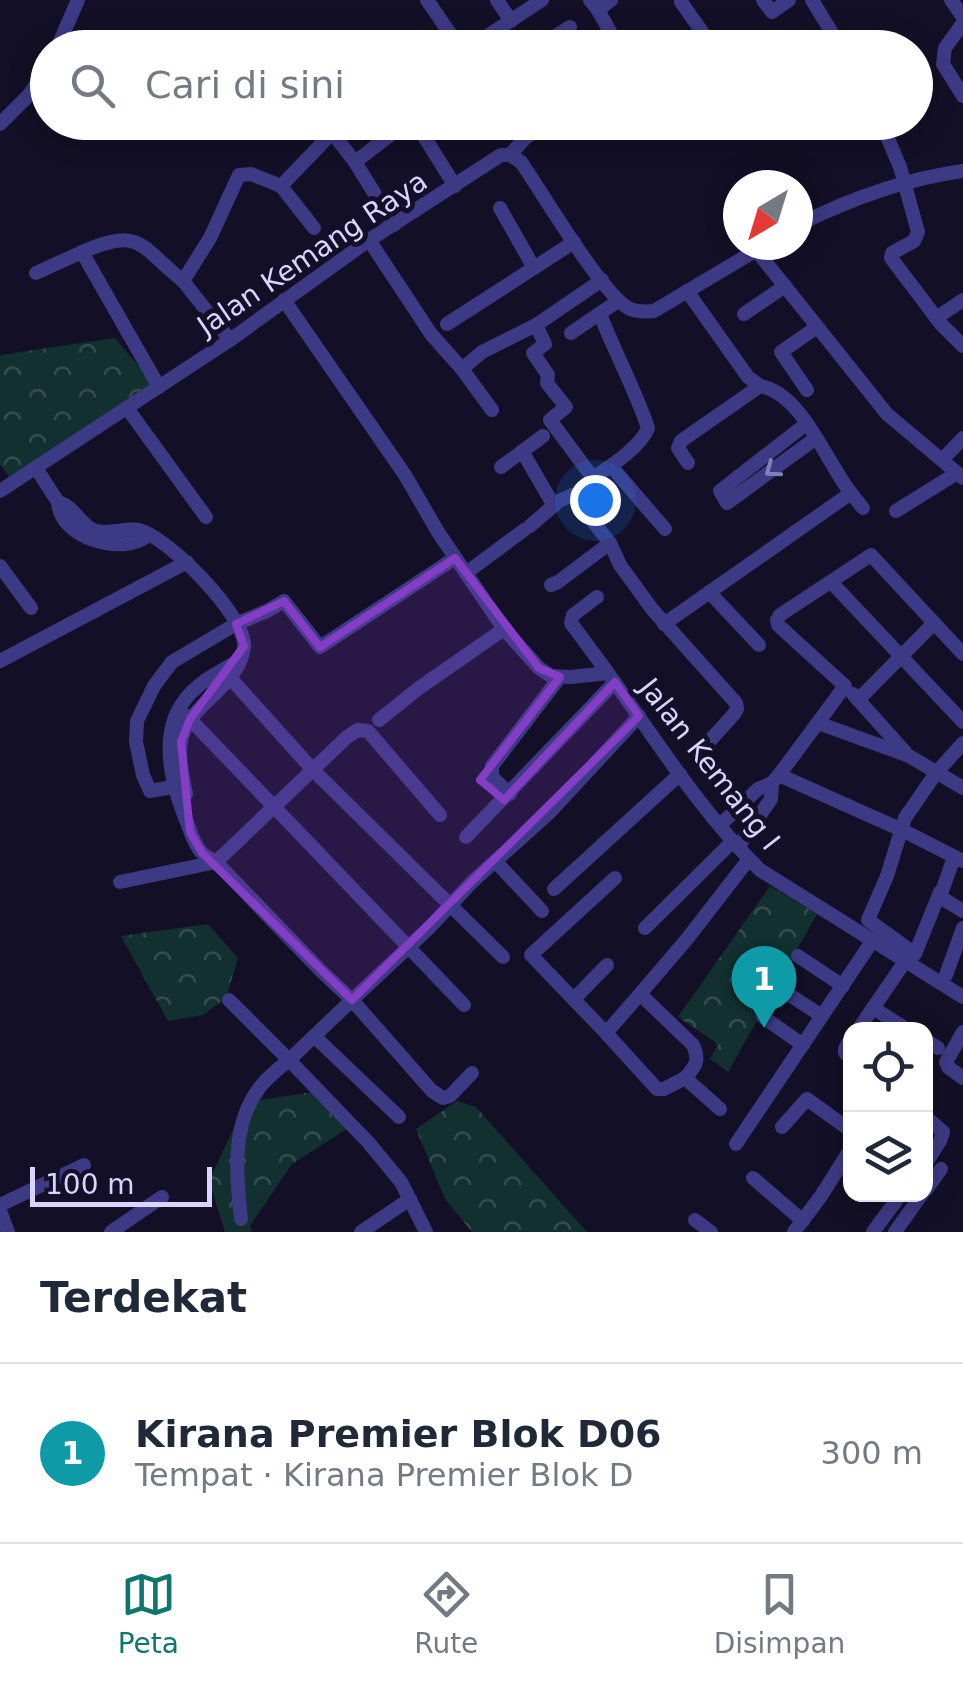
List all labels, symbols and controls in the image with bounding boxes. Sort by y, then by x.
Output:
search box [30,30,933,140]
icon: search [65,58,120,113]
text: Cari di sini [145,63,345,107]
street label: Jalan Kemang Raya [190,164,433,344]
north arrow [723,170,813,260]
one-way arrow [765,458,783,476]
your location [570,475,621,526]
street label: Jalan Kemang I [631,670,787,857]
pin: 1 [732,946,796,1028]
map controls [843,1022,933,1202]
button: locate [843,1022,933,1112]
button: layers [843,1112,933,1202]
scale bar [30,1162,212,1206]
text: 100 m [45,1168,135,1201]
text: Terdekat [40,1273,247,1322]
text: Kirana Premier Blok D06 [135,1412,662,1456]
text: 1 [61,1434,84,1472]
text: 300 m [821,1434,923,1472]
text: Tempat · Kirana Premier Blok D [135,1456,633,1494]
tab: Peta [118,1567,179,1660]
tab: Rute [414,1567,478,1660]
tab: Disimpan [714,1567,845,1660]

